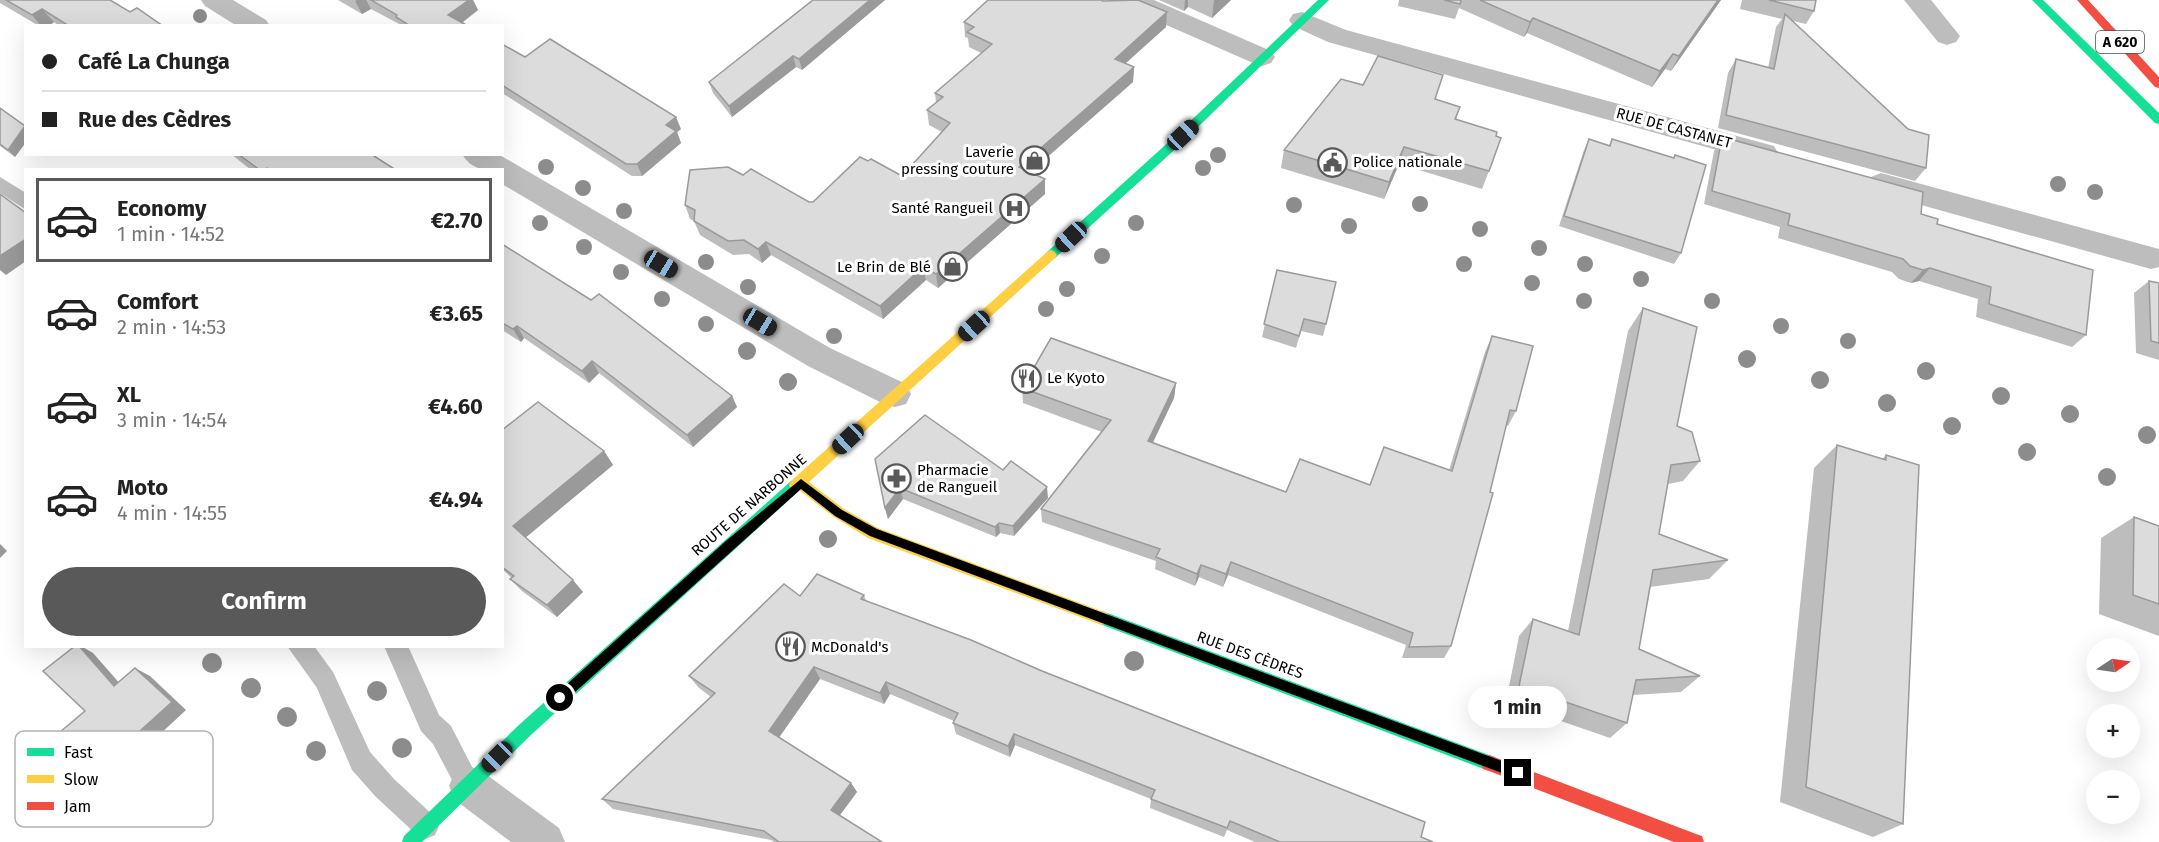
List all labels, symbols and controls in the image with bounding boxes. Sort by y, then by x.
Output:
road number: A 620 [2096,31,2144,53]
text: Café La Chunga [78,48,230,75]
street label: RUE DE CASTANET [1614,104,1734,152]
text: Rue des Cèdres [78,106,231,133]
car [1164,116,1202,154]
place label: Laverie pressing couture [901,143,1014,178]
shop icon: Laverie pressing couture [1019,145,1051,177]
public building icon: Police nationale [1316,146,1348,178]
place label: Police nationale [1353,153,1462,171]
hospital icon: Santé Rangueil [998,192,1030,224]
icon: car [45,193,99,247]
text: Economy [117,195,206,222]
place label: Santé Rangueil [891,199,994,217]
text: €2.70 [431,207,483,234]
car [1052,218,1090,256]
text: 1 min · 14:52 [117,222,225,246]
car [641,247,681,281]
shop icon: Le Brin de Blé [936,251,968,283]
place label: Le Brin de Blé [837,258,931,276]
icon: car [45,286,99,340]
text: Comfort [117,288,198,315]
text: €3.65 [429,300,483,327]
car [740,305,780,339]
car [955,307,993,345]
text: 2 min · 14:53 [117,315,226,339]
restaurant icon: Le Kyoto [1010,362,1042,394]
place label: Le Kyoto [1047,369,1105,387]
icon: car [45,379,99,433]
text: XL [117,381,141,408]
text: €4.60 [428,393,483,420]
text: 3 min · 14:54 [117,408,227,432]
car [829,420,867,458]
street label: ROUTE DE NARBONNE [688,450,810,560]
place label: Pharmacie de Rangueil [917,461,998,496]
pharmacy icon: Pharmacie de Rangueil [880,463,912,495]
icon: car [45,472,99,526]
text: Moto [117,474,168,501]
text: €4.94 [429,486,483,513]
text: 4 min · 14:55 [117,501,227,525]
button: Confirm [42,567,486,636]
street label: RUE DES CÈDRES [1194,627,1306,683]
restaurant icon: McDonald's [774,631,806,663]
place label: McDonald's [811,638,889,656]
north arrow [2086,638,2140,692]
map controls [2086,638,2140,824]
route start [546,684,573,711]
callout: 1 min [1468,686,1568,728]
text: 1 min [1493,695,1542,719]
button: + [2086,704,2140,758]
legend [15,731,213,827]
car [478,738,516,776]
text: Fast [64,743,93,762]
route end [1504,759,1531,786]
text: Slow [64,770,99,789]
button: − [2086,770,2140,824]
text: Jam [64,797,91,816]

